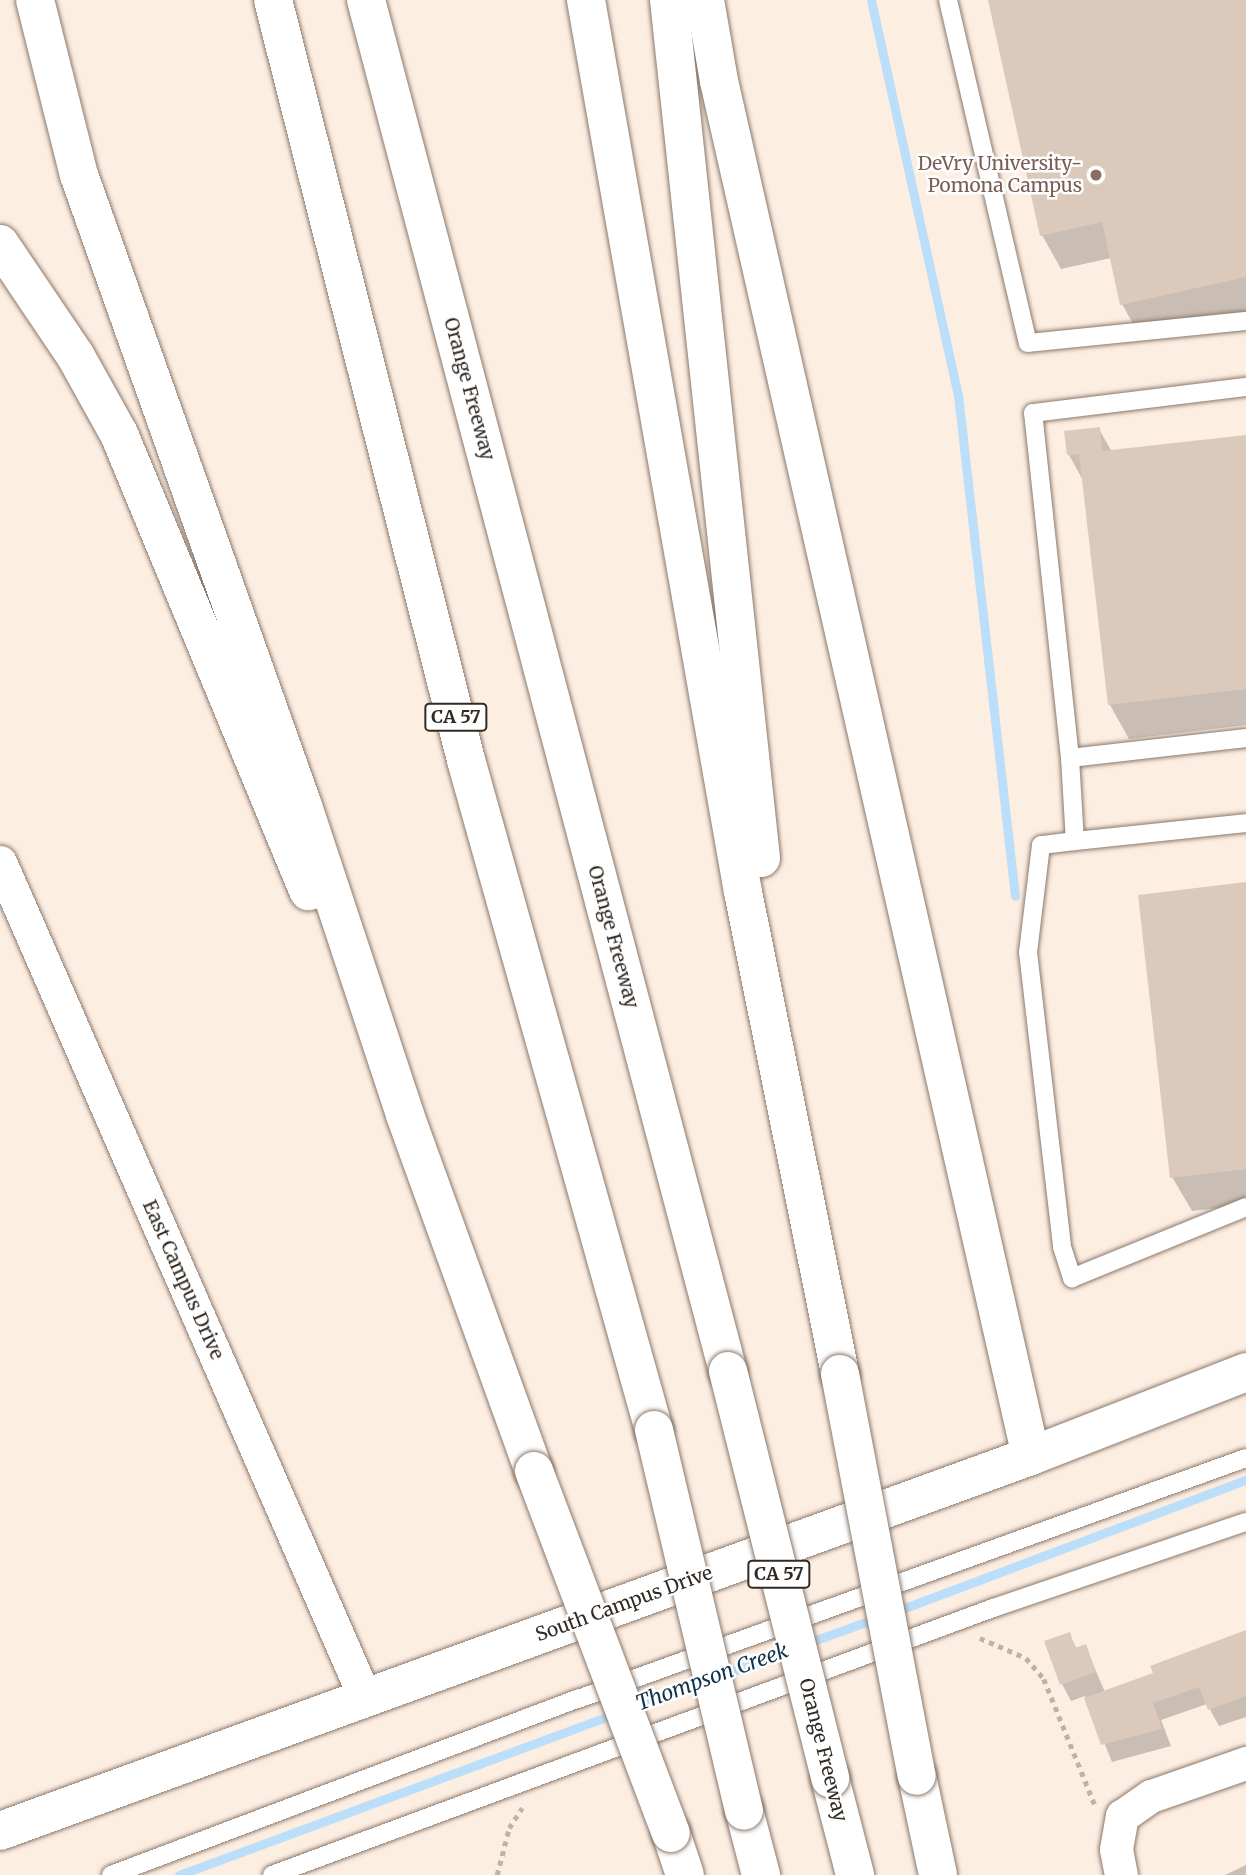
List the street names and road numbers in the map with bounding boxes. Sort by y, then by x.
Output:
street label: Orange Freeway [439,315,499,463]
road number: CA 57 [423,702,489,732]
street label: Orange Freeway [583,863,643,1011]
street label: East Campus Drive [138,1197,228,1363]
road number: CA 57 [746,1560,812,1588]
street label: South Campus Drive [532,1561,716,1647]
street label: Orange Freeway [794,1676,852,1824]

